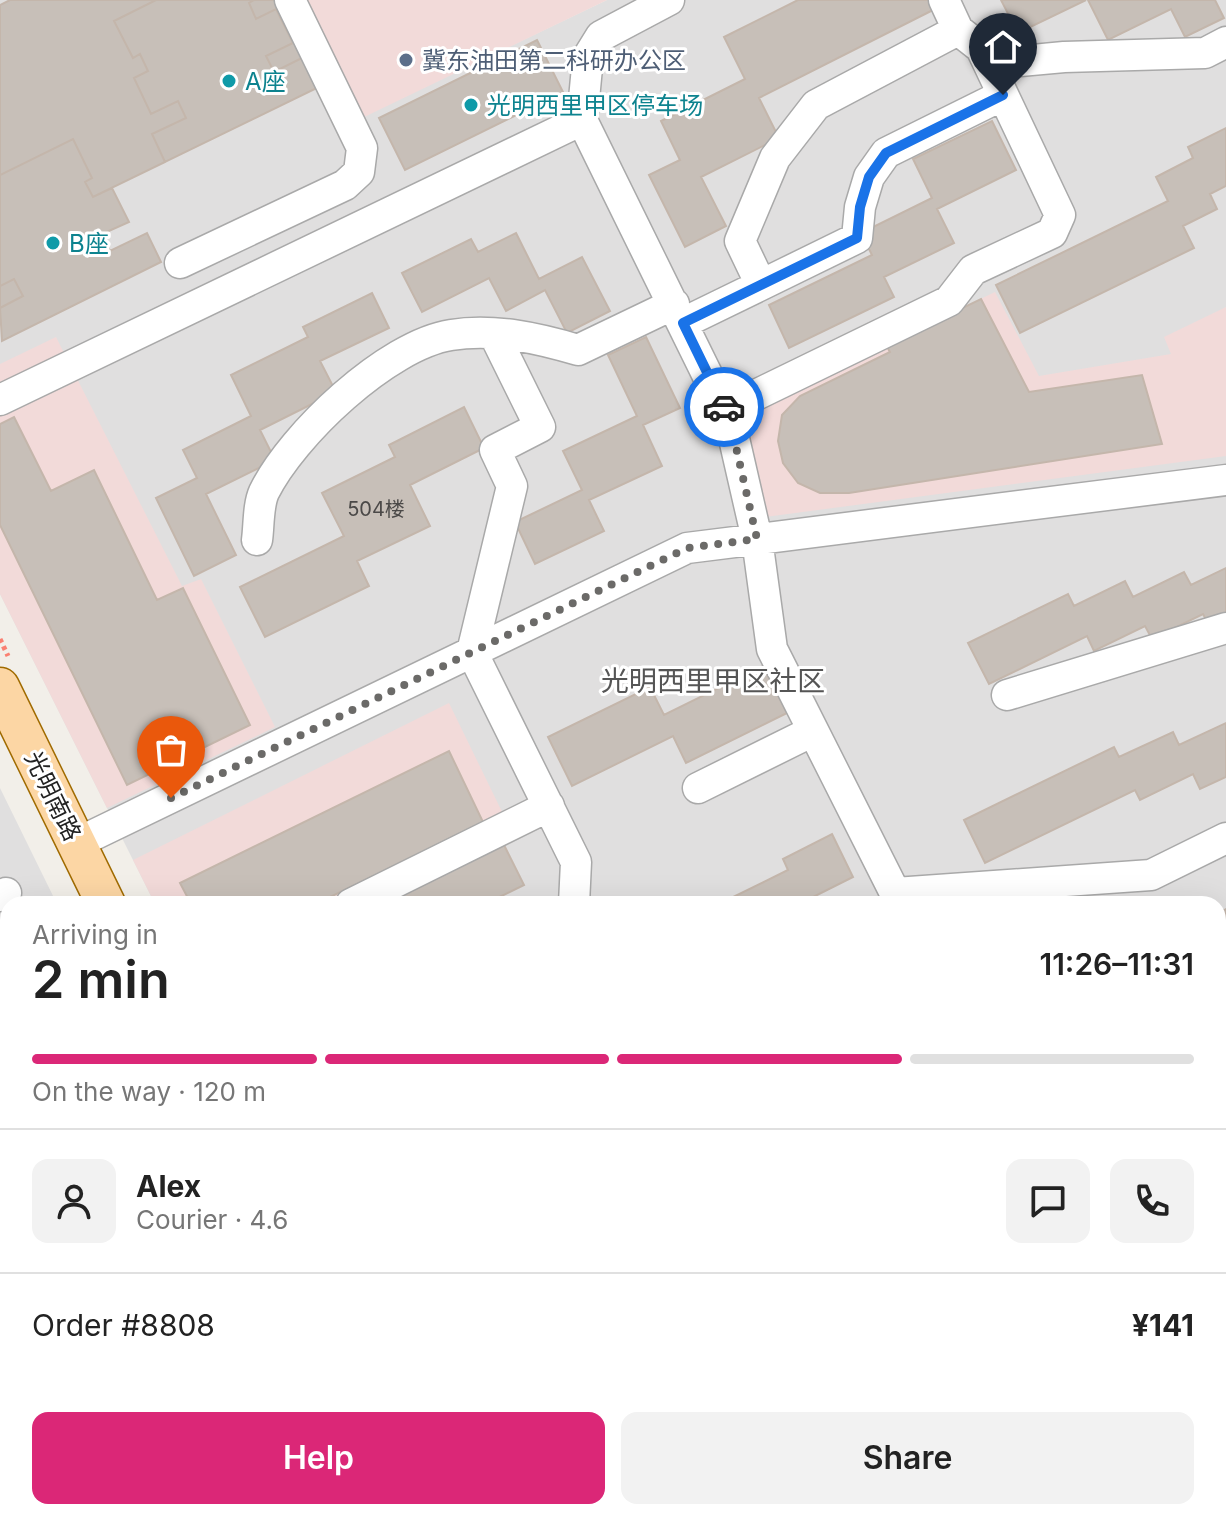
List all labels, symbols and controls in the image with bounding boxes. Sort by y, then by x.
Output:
pin [969,13,1037,95]
icon: home [981,25,1025,69]
place label: 冀东油田第二科研办公区 [422,46,686,75]
marker: 冀东油田第二科研办公区 [397,51,415,69]
place label: A座 [245,67,286,96]
marker: A座 [220,72,238,90]
place label: 光明西里甲区停车场 [487,91,703,120]
marker: 光明西里甲区停车场 [462,96,480,114]
place label: B座 [69,229,109,258]
marker: B座 [44,234,62,252]
courier [684,367,764,447]
icon: car [702,385,746,429]
house number: 504楼 [347,497,405,521]
district label: 光明西里甲区社区 [601,664,825,698]
pin [137,716,205,798]
icon: bag [149,728,193,772]
street label: 光明南路 [19,747,87,845]
text: Arriving in [32,919,158,950]
text: 11:26–11:31 [1039,946,1194,982]
text: 2 min [32,948,170,1011]
text: On the way · 120 m [32,1076,266,1107]
button: person [32,1159,116,1243]
button: chat [1006,1159,1090,1243]
button: phone [1110,1159,1194,1243]
text: Alex [136,1168,201,1204]
text: Courier · 4.6 [136,1204,288,1235]
text: Order #8808 [32,1307,215,1343]
text: ¥141 [1132,1307,1194,1343]
button: Help [32,1412,605,1504]
button: Share [621,1412,1194,1504]

